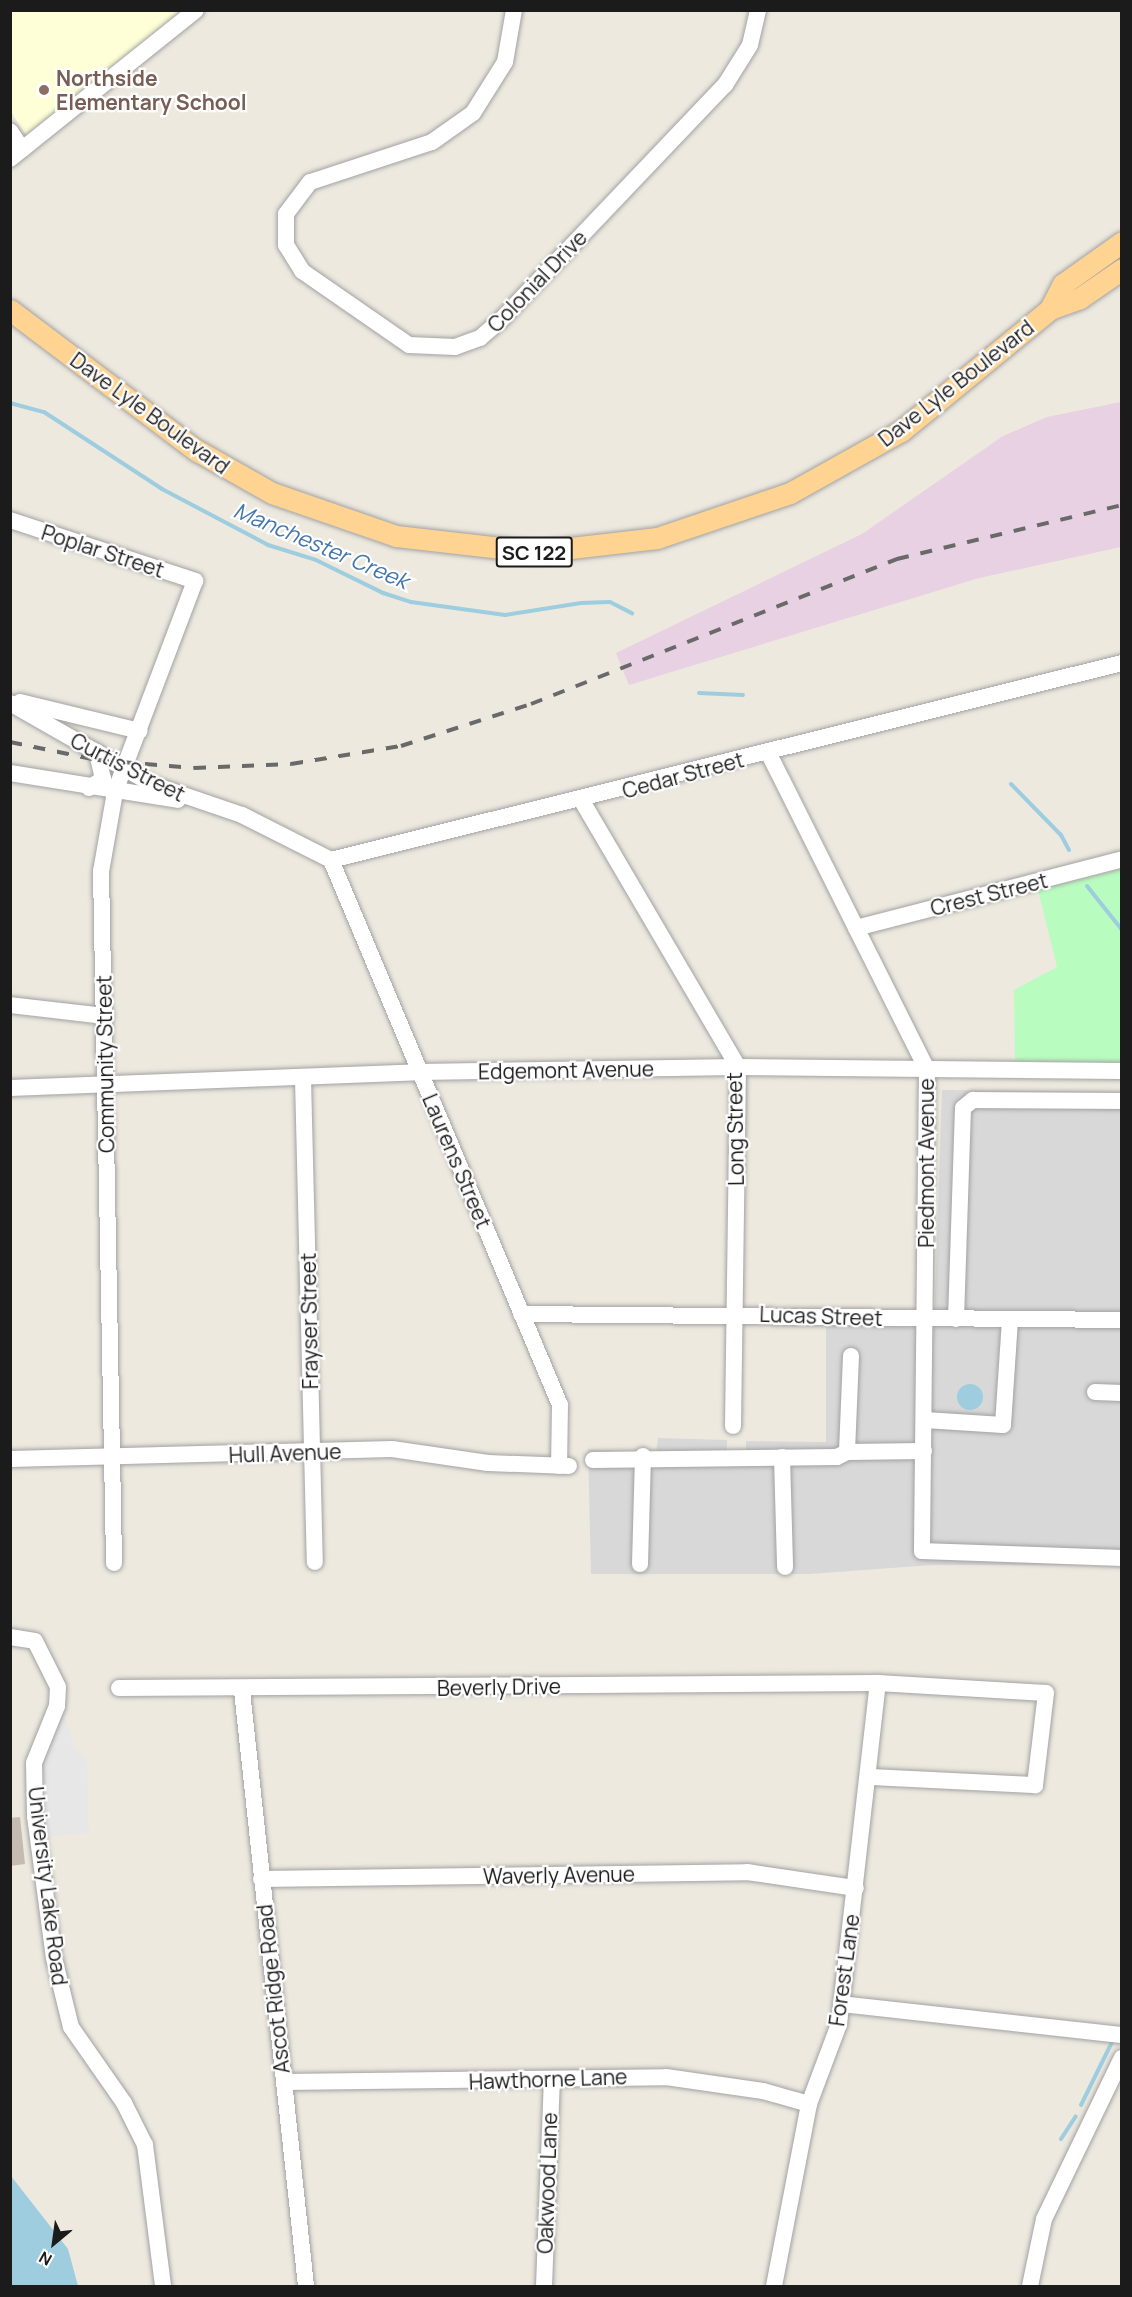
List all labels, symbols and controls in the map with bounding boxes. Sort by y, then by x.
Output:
place label: Northside Elementary School [56,65,247,115]
marker: Northside Elementary School [37,83,51,97]
street label: Colonial Drive [482,225,592,337]
street label: Dave Lyle Boulevard [873,315,1039,451]
street label: Dave Lyle Boulevard [66,347,234,479]
water label: Manchester Creek [230,497,412,595]
street label: Poplar Street [38,519,168,583]
road number: SC 122 [495,535,573,569]
street label: Curtis Street [66,727,190,807]
street label: Cedar Street [619,747,747,803]
street label: Crest Street [928,867,1050,921]
street label: Community Street [91,975,119,1153]
street label: Edgemont Avenue [478,1056,654,1084]
street label: Long Street [721,1072,749,1186]
street label: Piedmont Avenue [913,1078,939,1248]
street label: Laurens Street [417,1090,497,1232]
street label: Frayser Street [295,1252,323,1390]
street label: Lucas Street [759,1301,883,1331]
street label: Hull Avenue [228,1438,342,1468]
street label: Beverly Drive [437,1673,561,1701]
street label: University Lake Road [23,1785,73,1987]
street label: Waverly Avenue [483,1861,635,1889]
street label: Ascot Ridge Road [252,1903,294,2075]
street label: Forest Lane [824,1912,864,2028]
street label: Hawthorne Lane [468,2064,628,2094]
street label: Oakwood Lane [532,2112,562,2254]
north arrow [24,2213,84,2273]
text: N [35,2246,56,2271]

